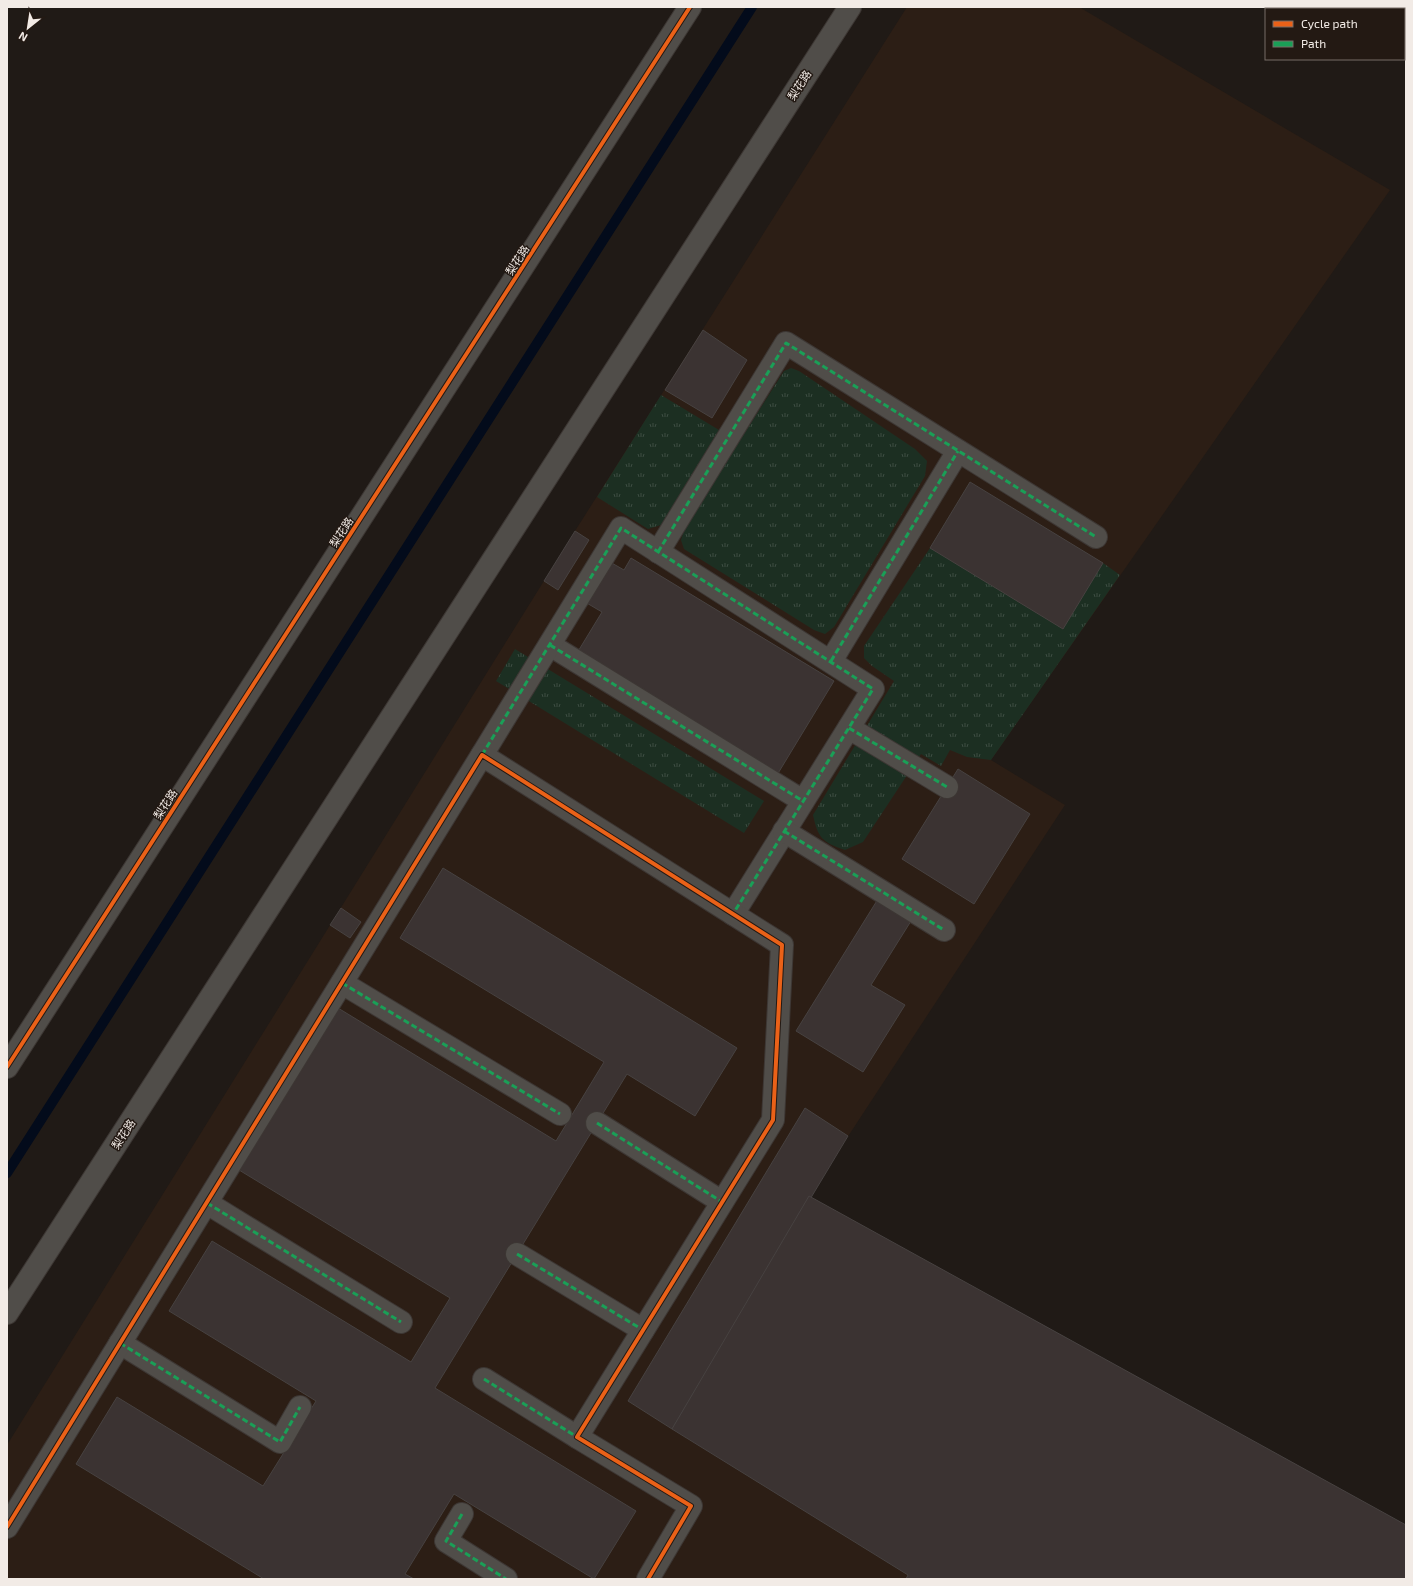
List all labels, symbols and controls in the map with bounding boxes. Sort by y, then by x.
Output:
north arrow [8,8,48,48]
legend [1265,8,1405,60]
text: Cycle path [1301,16,1358,30]
text: N [16,29,29,45]
text: Path [1301,36,1326,50]
street label: 梨花路 [785,68,813,102]
street label: 梨花路 [503,243,531,277]
street label: 梨花路 [327,515,355,549]
street label: 梨花路 [151,787,179,821]
street label: 梨花路 [109,1117,137,1151]

